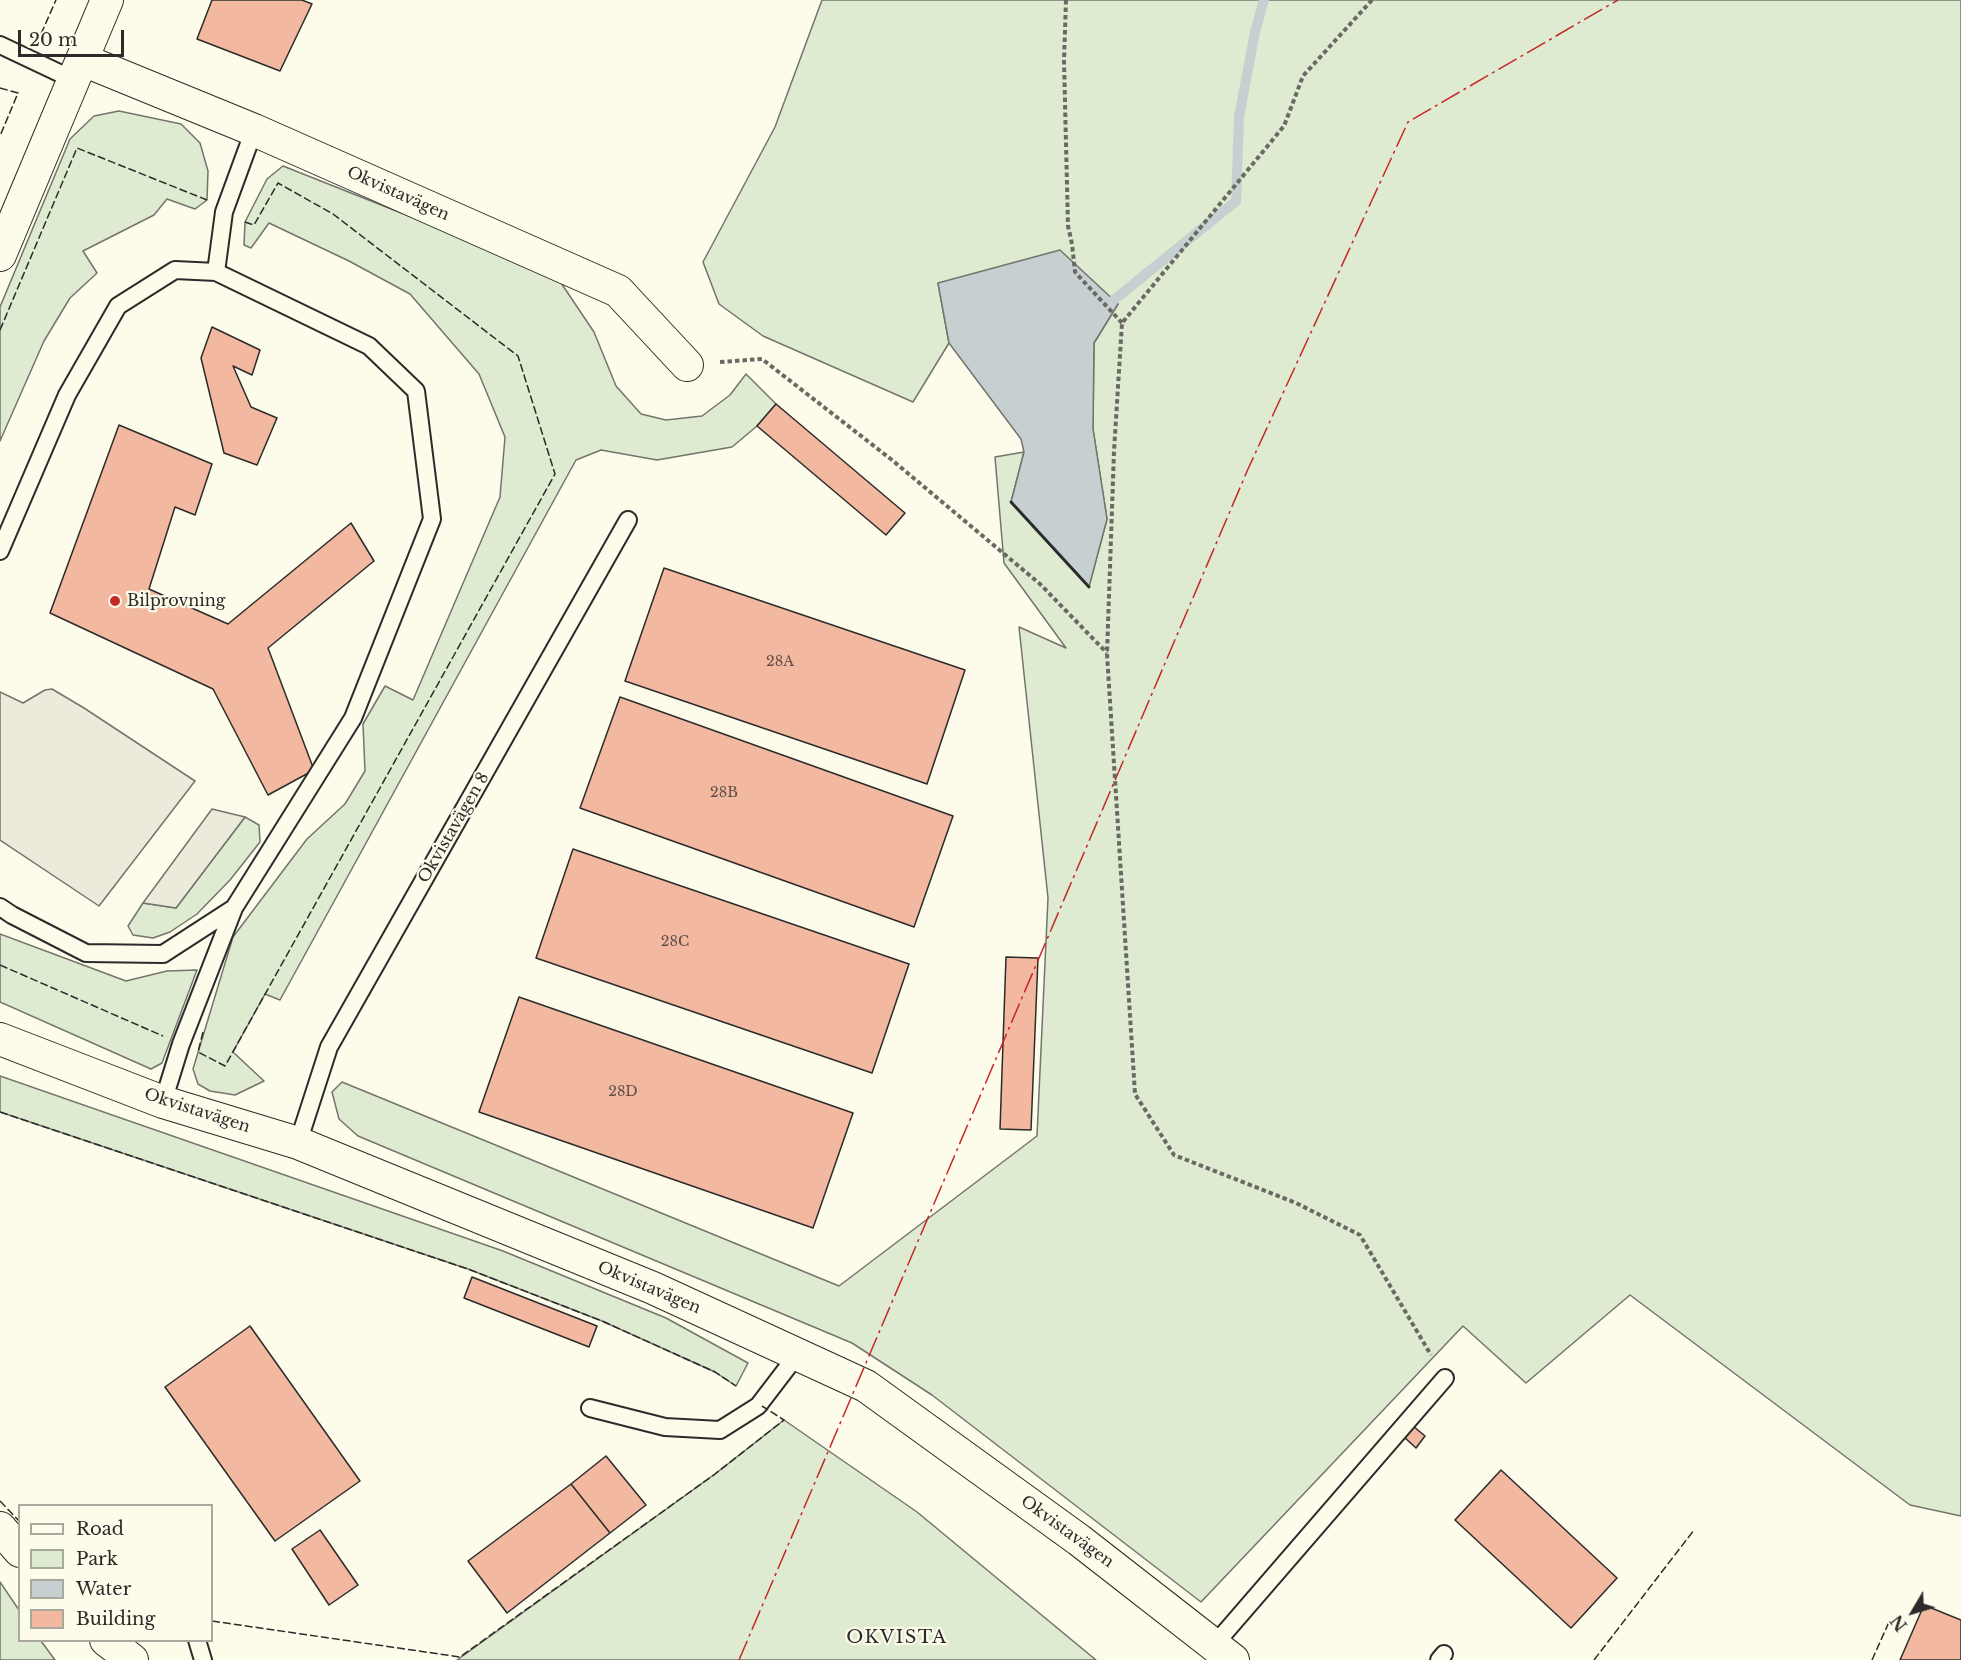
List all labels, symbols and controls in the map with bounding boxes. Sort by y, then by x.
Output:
scale bar [21,18,128,56]
text: 20 m [29,29,77,51]
street label: Okvistavägen [344,163,452,225]
place label: Bilprovning [127,591,225,611]
marker: Bilprovning [108,594,122,608]
house number: 28A [766,654,794,670]
street label: Okvistavägen 8 [415,769,493,887]
house number: 28B [710,785,738,801]
house number: 28C [661,934,689,950]
house number: 28D [608,1084,638,1100]
street label: Okvistavägen [142,1085,252,1137]
street label: Okvistavägen [595,1258,703,1318]
street label: Okvistavägen [1017,1492,1117,1572]
legend [18,1504,213,1642]
text: Road [76,1518,124,1540]
text: Park [76,1548,118,1570]
text: Water [76,1578,131,1600]
north arrow [1883,1582,1943,1642]
text: Building [76,1608,155,1630]
text: N [1886,1611,1911,1635]
district label: OKVISTA [846,1627,948,1649]

